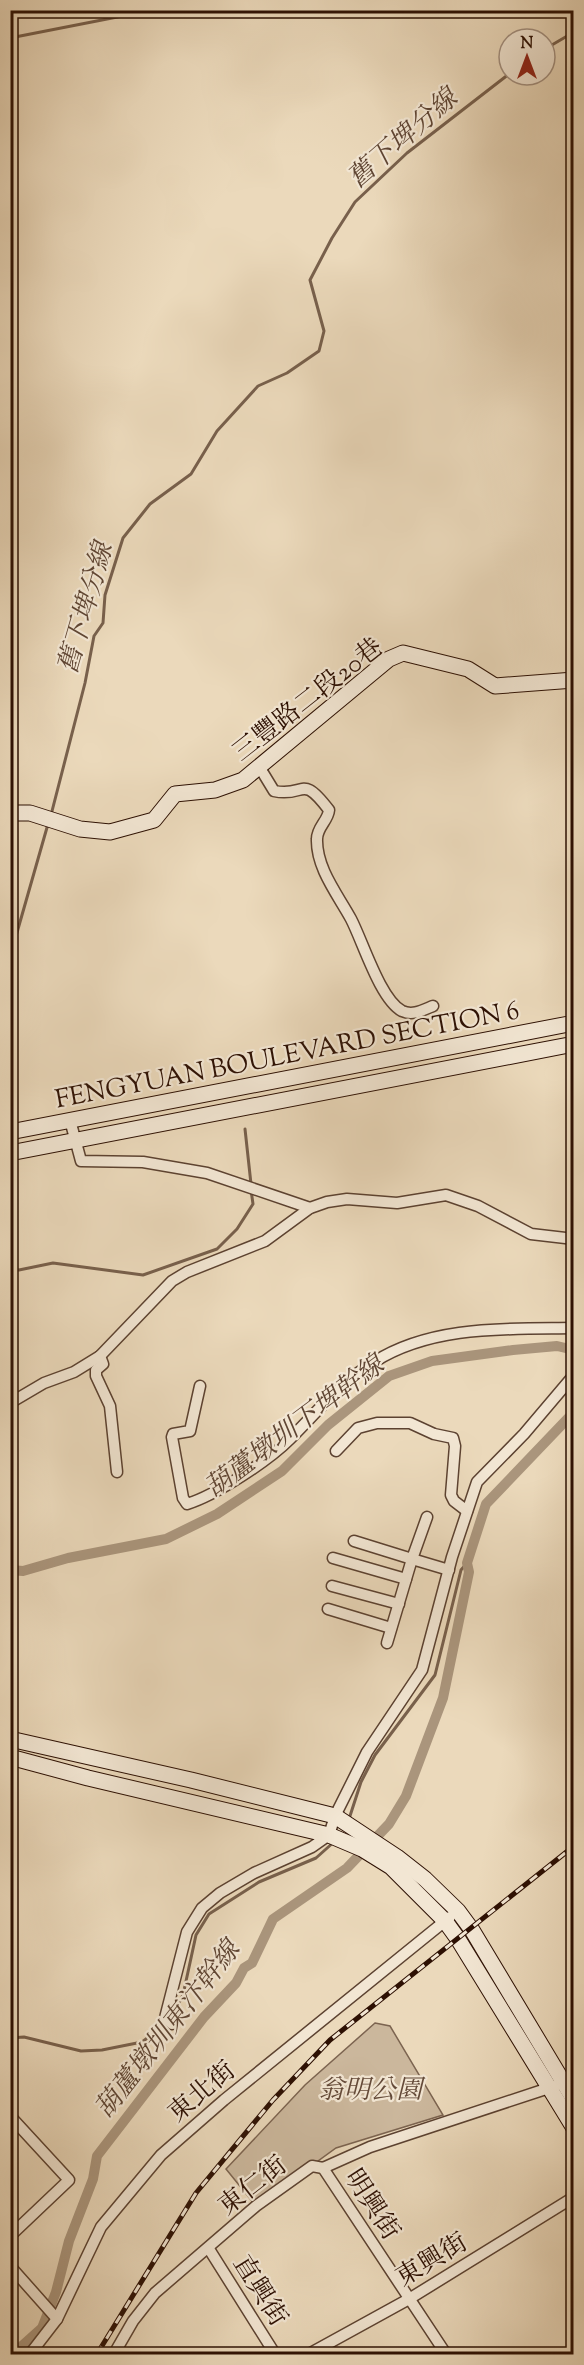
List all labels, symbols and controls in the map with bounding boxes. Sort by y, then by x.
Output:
north arrow [497,27,557,87]
text: N [521,33,534,56]
water label: 舊下埤分線 [340,79,470,199]
water label: 舊下埤分線 [50,536,126,679]
street label: 三豐路二段20巷 [225,630,392,772]
street label: FENGYUAN BOULEVARD SECTION 6 [52,993,523,1120]
water label: 葫蘆墩圳下埤幹線 [198,1346,396,1509]
water label: 葫蘆墩圳東汴幹線 [87,1931,253,2128]
street label: 東北街 [161,2054,244,2132]
park label: 翁明公園 [318,2073,426,2110]
street label: 東仁街 [211,2148,296,2226]
street label: 明興街 [334,2163,408,2248]
street label: 東興街 [389,2225,475,2297]
street label: 直興街 [223,2248,295,2334]

